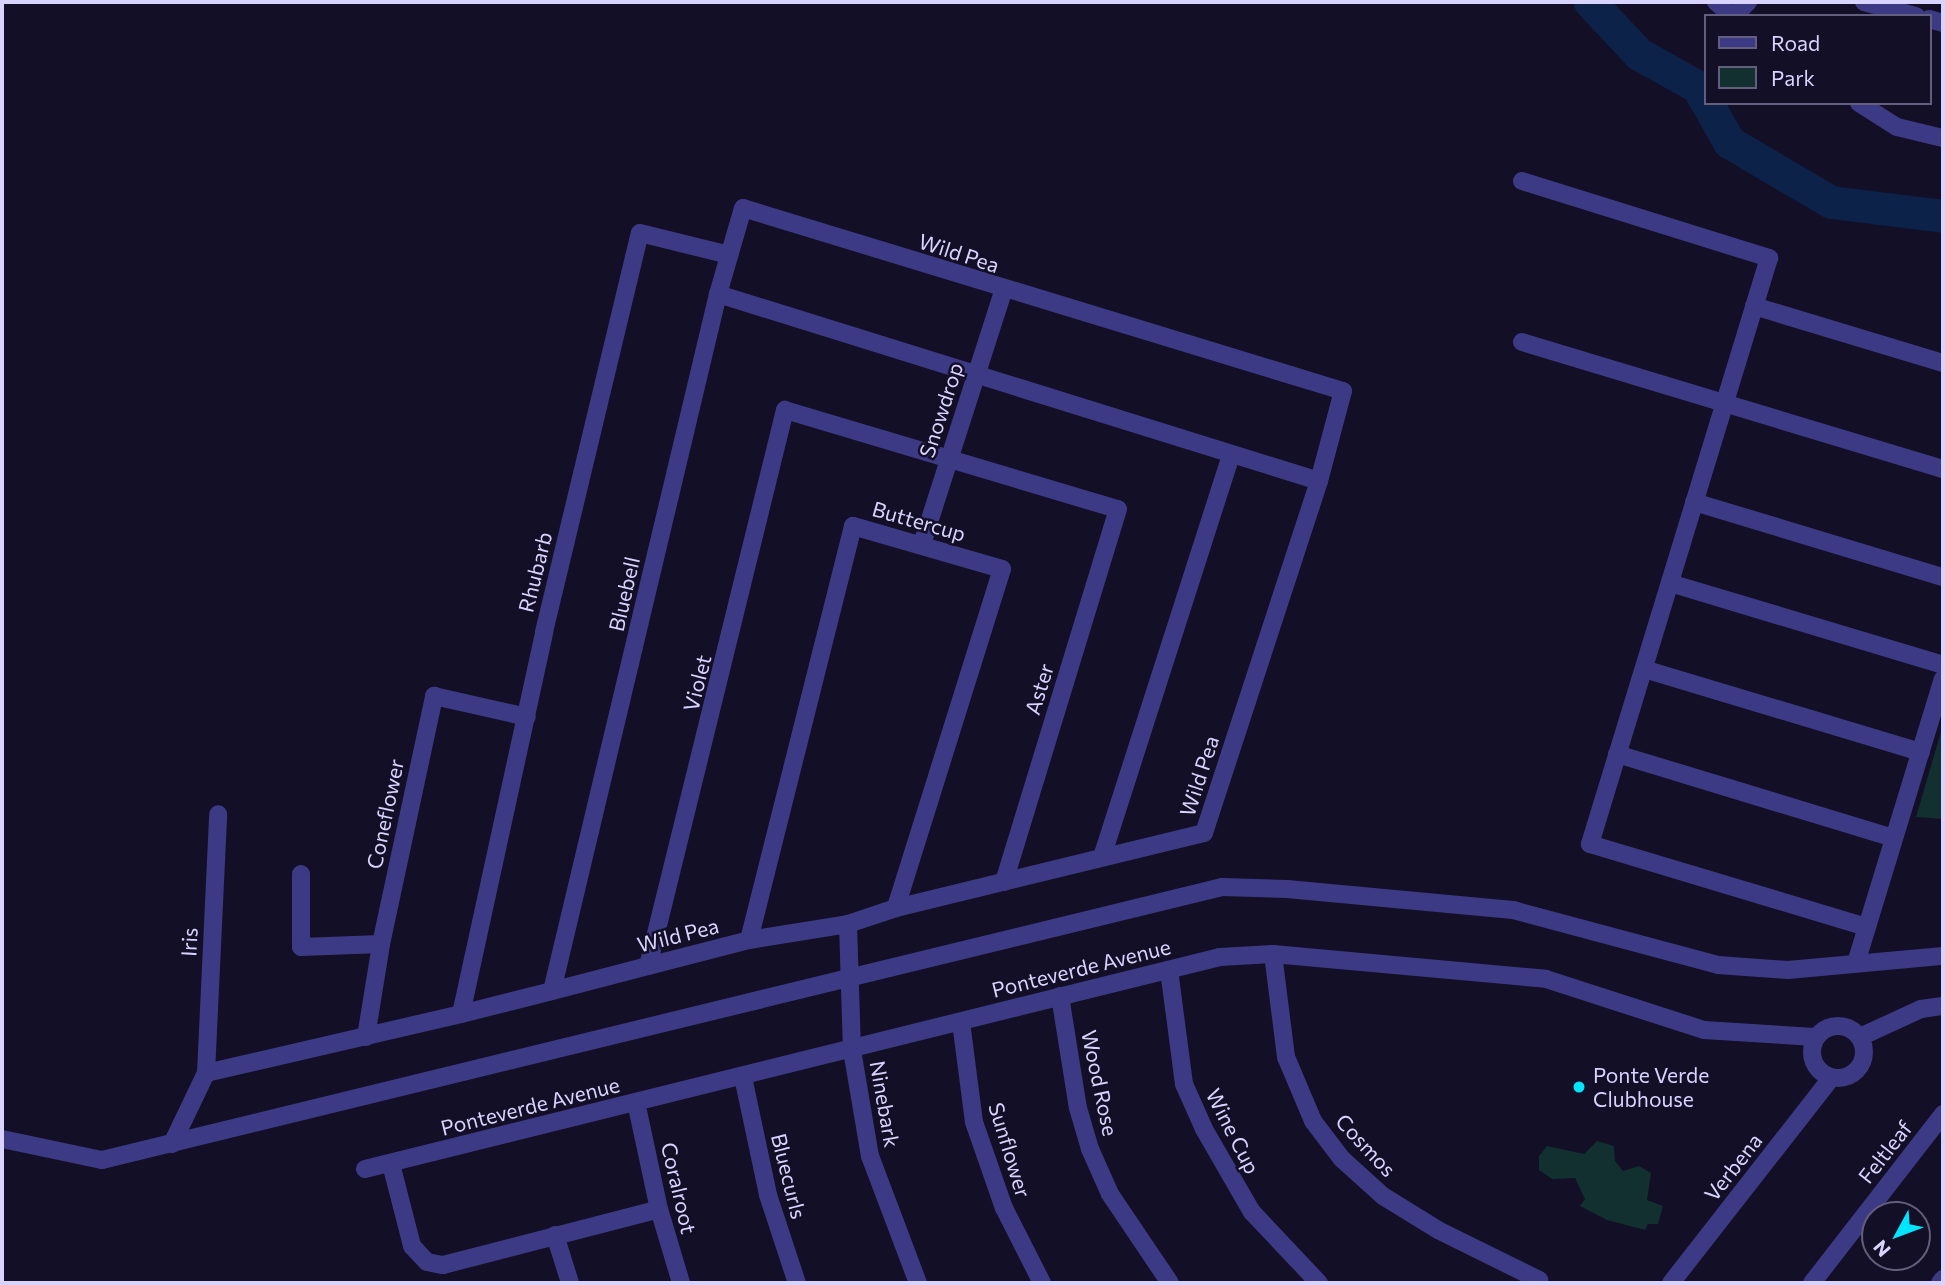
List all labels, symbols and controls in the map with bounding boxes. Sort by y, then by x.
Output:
legend [1703,14,1931,105]
text: Road [1771,30,1820,55]
text: Park [1771,65,1815,90]
street label: Wild Pea [916,228,1002,278]
street label: Snowdrop [914,359,968,461]
street label: Buttercup [869,496,969,546]
street label: Rhubarb [513,529,557,615]
street label: Bluebell [603,554,645,634]
street label: Violet [678,652,716,714]
street label: Aster [1019,660,1059,718]
street label: Wild Pea [1174,733,1224,819]
street label: Coneflower [361,757,409,871]
street label: Wild Pea [635,913,721,957]
street label: Iris [176,927,202,957]
street label: Ponteverde Avenue [989,934,1173,1002]
street label: Wood Rose [1076,1028,1124,1138]
street label: Ninebark [865,1059,905,1149]
place label: Ponte Verde Clubhouse [1593,1062,1709,1112]
street label: Ponteverde Avenue [438,1072,622,1140]
marker: Ponte Verde Clubhouse [1571,1079,1587,1095]
street label: Wine Cup [1201,1084,1265,1178]
street label: Sunflower [984,1100,1036,1200]
street label: Cosmos [1331,1108,1401,1182]
street label: Feltleaf [1853,1116,1917,1188]
street label: Verbena [1699,1128,1767,1206]
street label: Bluecurls [766,1131,812,1221]
street label: Coralroot [656,1140,702,1236]
north arrow [1861,1201,1931,1271]
text: N [1868,1236,1895,1262]

